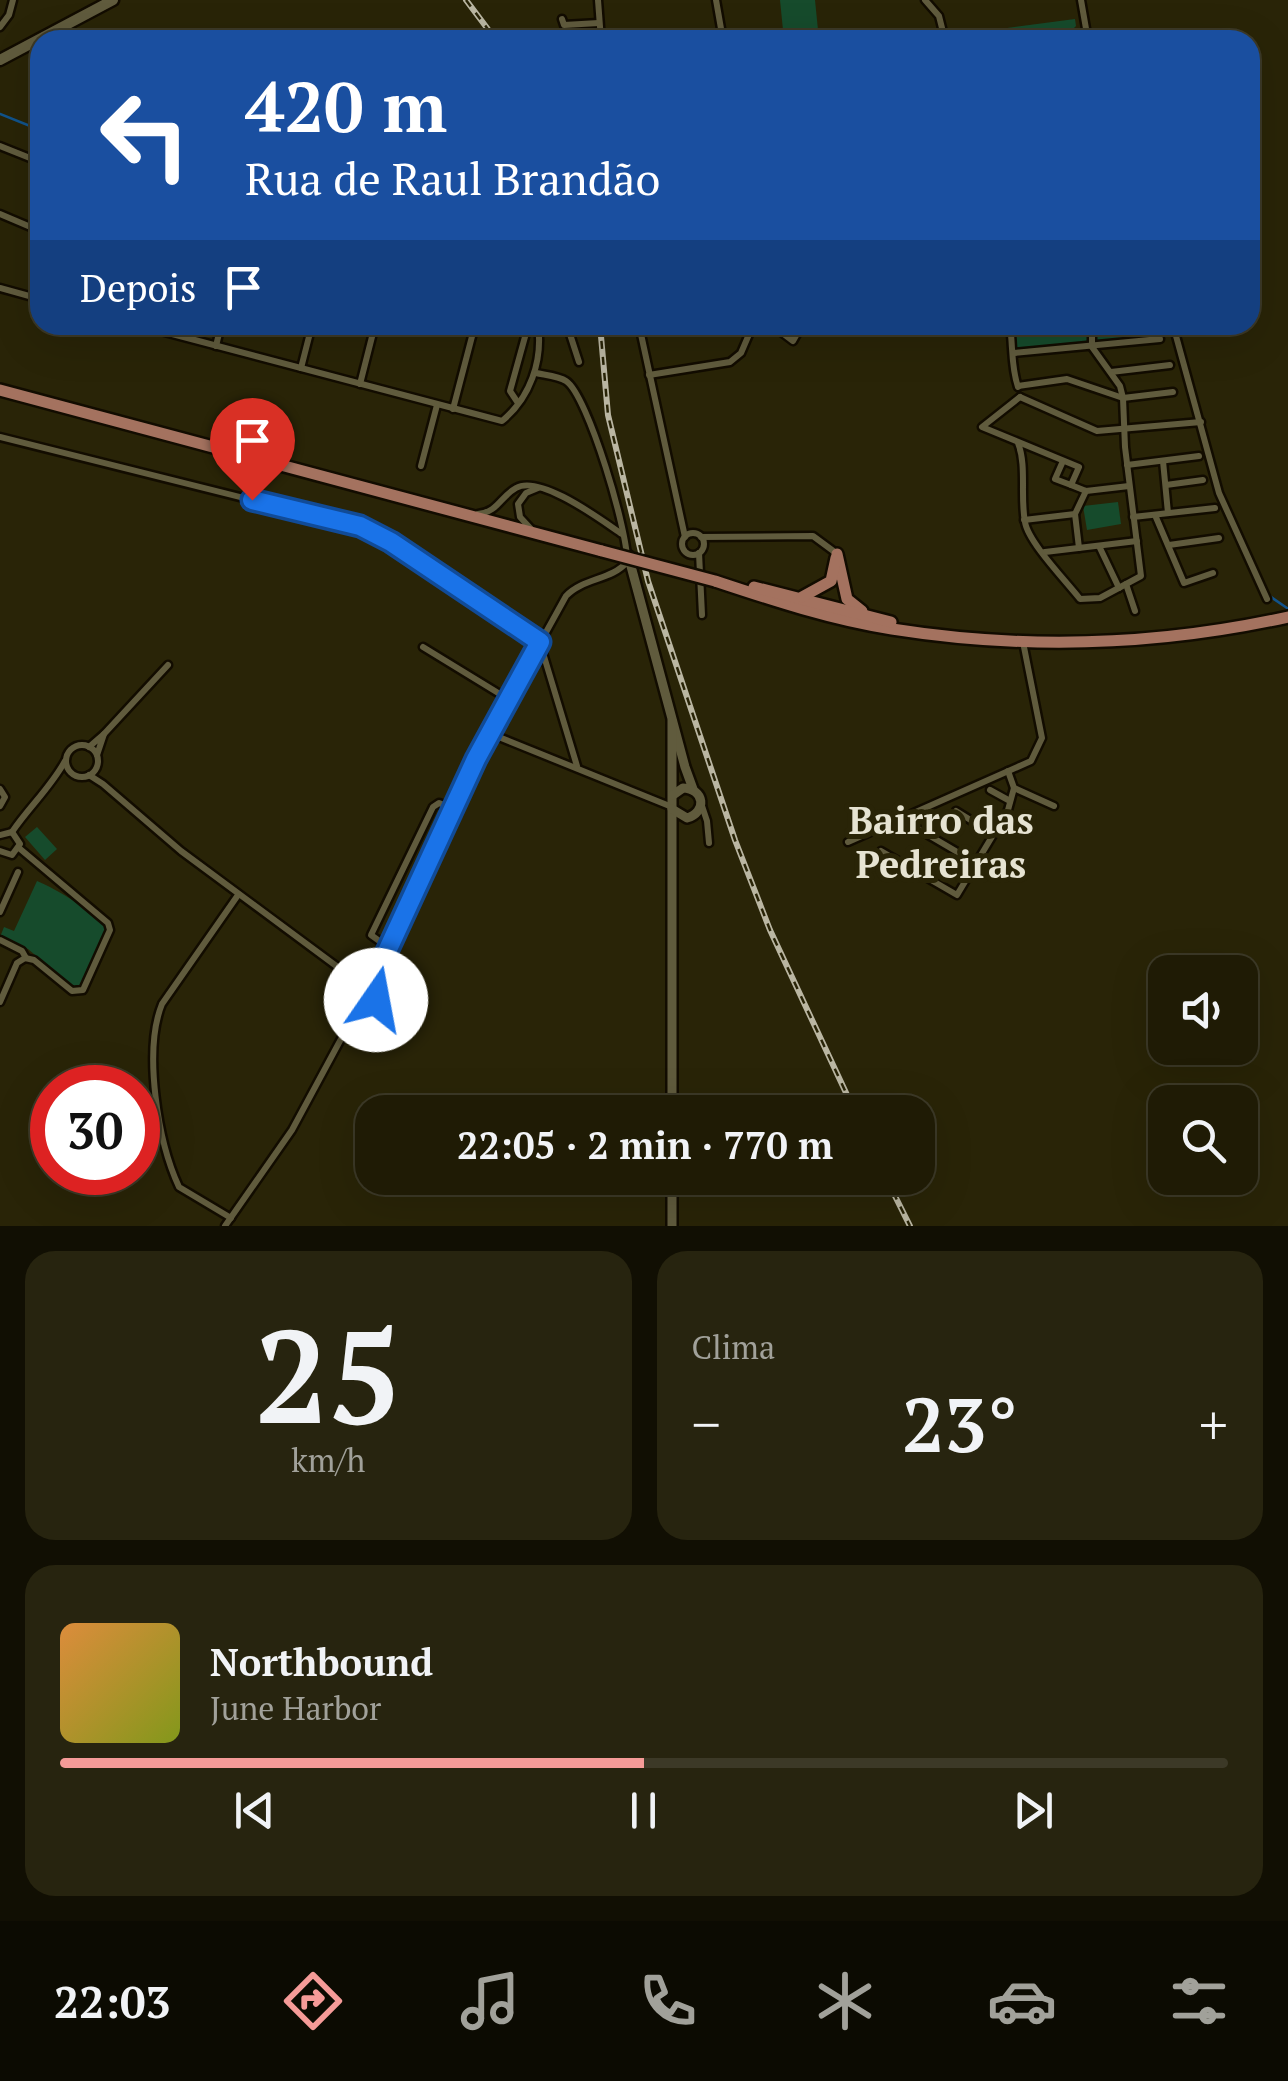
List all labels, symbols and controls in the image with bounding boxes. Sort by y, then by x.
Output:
text: 420 m [245,59,447,152]
icon: left [80,70,210,200]
text: Rua de Raul Brandão [245,148,660,208]
icon: arrive [216,260,271,315]
text: Depois [80,263,196,313]
pin [210,398,295,501]
icon: arrive [225,413,280,468]
district label: Bairro das Pedreiras [848,795,1034,889]
position arrow [324,948,428,1052]
map controls [1148,955,1258,1195]
button: sound [1148,955,1258,1065]
speed limit sign: 30 [30,1065,160,1195]
button: search [1148,1085,1258,1195]
text: 22:05 · 2 min · 770 m [457,1120,833,1170]
text: 25 [255,1288,402,1460]
text: Clima [692,1326,775,1368]
text: 23° [902,1374,1018,1473]
text: − [692,1387,721,1460]
text: + [1199,1387,1228,1460]
text: km/h [291,1439,365,1481]
text: Northbound [210,1637,433,1687]
text: June Harbor [210,1687,381,1729]
icon: previous [227,1783,282,1838]
icon: pause [616,1783,671,1838]
icon: next [1006,1783,1061,1838]
icon: directions [278,1966,348,2036]
icon: music [455,1966,525,2036]
icon: phone [633,1966,703,2036]
icon: climate [810,1966,880,2036]
icon: car [987,1966,1057,2036]
icon: filters [1164,1966,1234,2036]
text: 22:03 [54,1971,171,2031]

